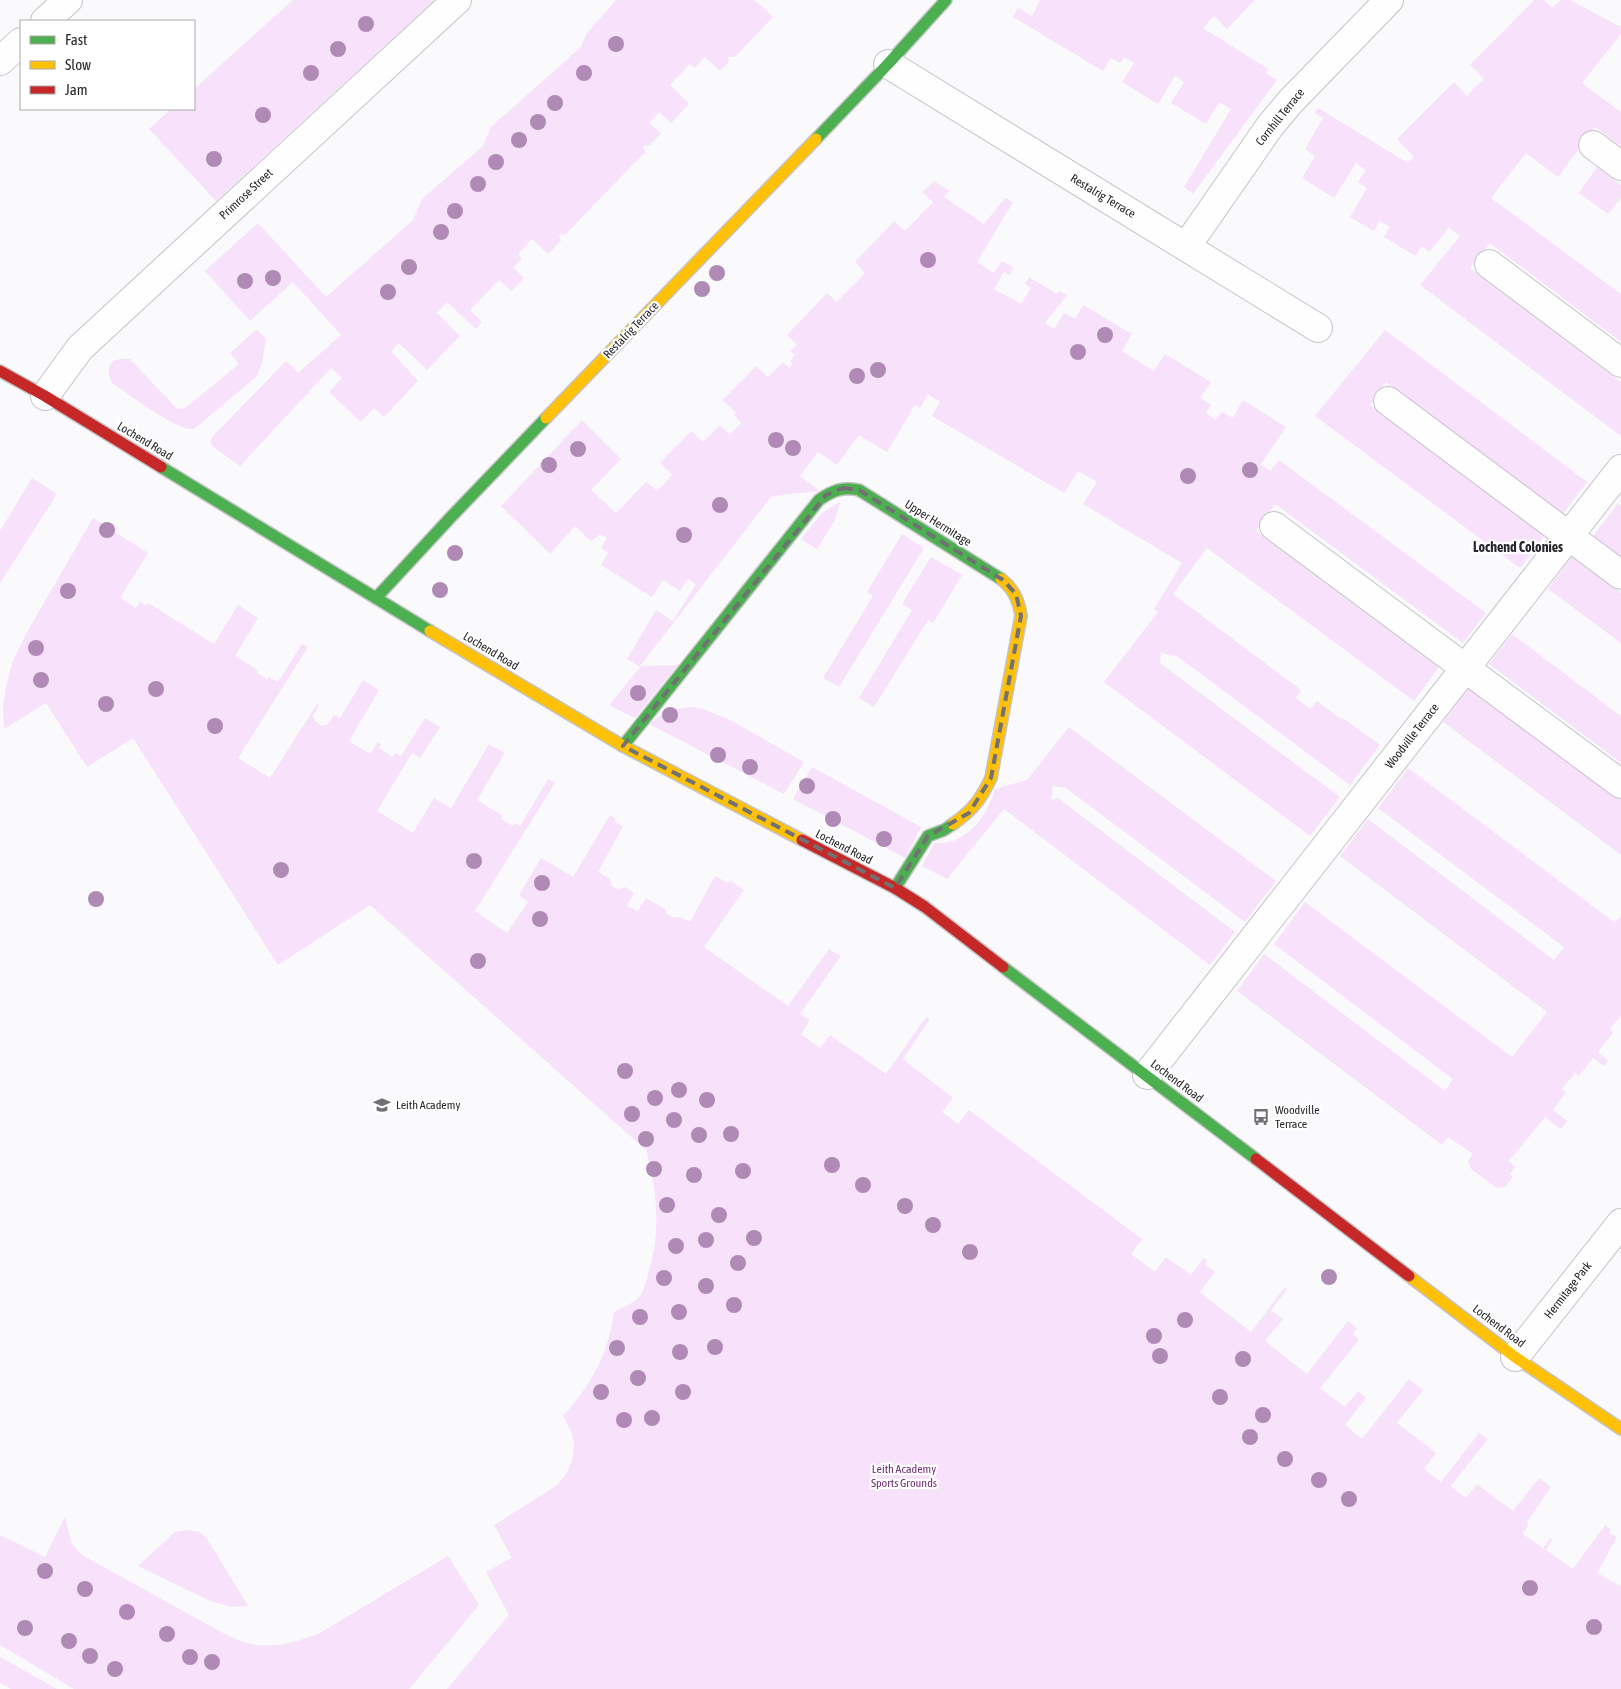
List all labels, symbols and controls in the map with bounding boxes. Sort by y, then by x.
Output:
legend [20,20,195,110]
text: Fast [65,31,87,48]
text: Slow [65,56,91,73]
text: Jam [65,81,88,98]
street label: Cornhill Terrace [1253,86,1307,148]
street label: Primrose Street [216,165,276,222]
street label: Restalrig Terrace [1068,171,1138,221]
street label: Restalrig Terrace [601,299,661,361]
street label: Lochend Road [115,419,175,463]
street label: Upper Hermitage [902,497,974,549]
district label: Lochend Colonies [1473,539,1563,555]
street label: Lochend Road [461,629,521,673]
street label: Woodville Terrace [1382,701,1442,771]
street label: Lochend Road [813,827,875,867]
street label: Lochend Road [1148,1057,1206,1105]
school or university icon: Leith Academy [372,1095,392,1115]
place label: Leith Academy [396,1098,460,1112]
place label: Woodville Terrace [1275,1103,1320,1131]
bus stop icon: Woodville Terrace [1251,1107,1271,1127]
street label: Hermitage Park [1541,1258,1595,1321]
street label: Lochend Road [1470,1302,1528,1350]
park label: Leith Academy Sports Grounds [871,1462,937,1490]

